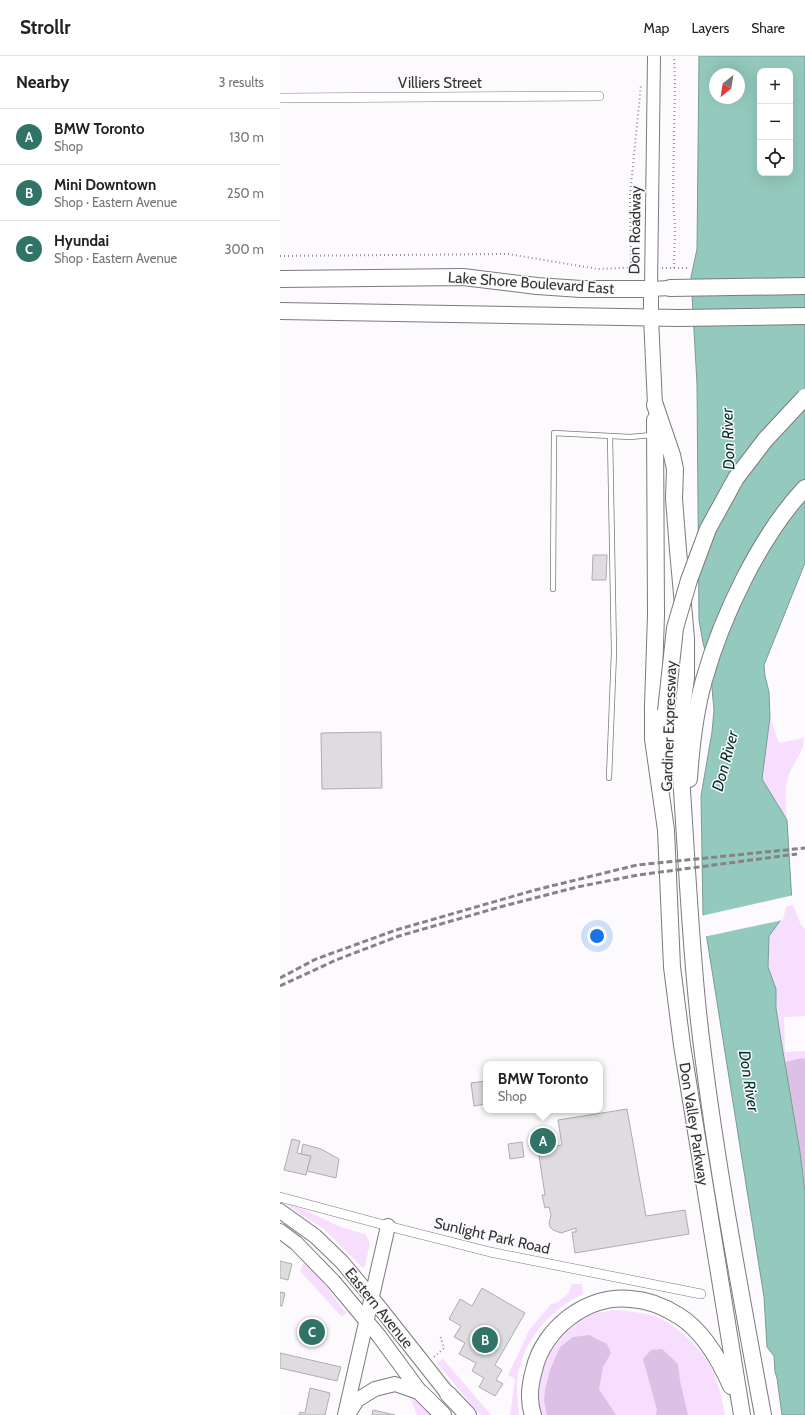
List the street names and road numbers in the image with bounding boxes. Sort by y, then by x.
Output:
street label: Villiers Street [398,74,482,92]
street label: Don Roadway [625,185,645,274]
street label: Lake Shore Boulevard East [447,268,615,298]
street label: Gardiner Expressway [658,660,680,792]
street label: Don Valley Parkway [675,1061,713,1187]
street label: Sunlight Park Road [432,1214,552,1258]
street label: Eastern Avenue [341,1264,417,1352]

